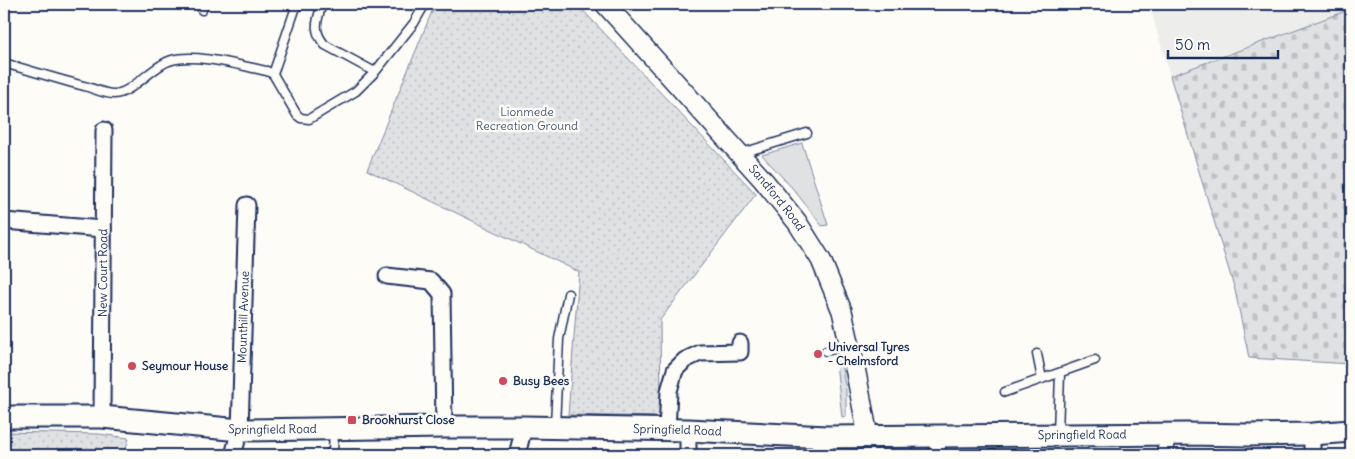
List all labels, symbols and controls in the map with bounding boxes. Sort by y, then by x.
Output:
scale bar [1168,28,1278,60]
text: 50 m [1175,35,1210,54]
park label: Lionmede Recreation Ground [476,104,578,133]
street label: Sandford Road [746,161,809,233]
street label: New Court Road [95,229,110,317]
street label: Mounthill Avenue [234,271,252,363]
place label: Universal Tyres - Chelmsford [828,339,910,368]
marker: Universal Tyres - Chelmsford [812,348,824,360]
place label: Seymour House [142,358,229,374]
marker: Seymour House [126,360,138,372]
place label: Busy Bees [513,373,570,389]
marker: Busy Bees [497,375,509,387]
place label: Brookhurst Close [362,412,455,427]
marker: Brookhurst Close [346,414,358,426]
street label: Springfield Road [227,421,317,437]
street label: Springfield Road [633,421,722,439]
street label: Springfield Road [1038,426,1127,442]

